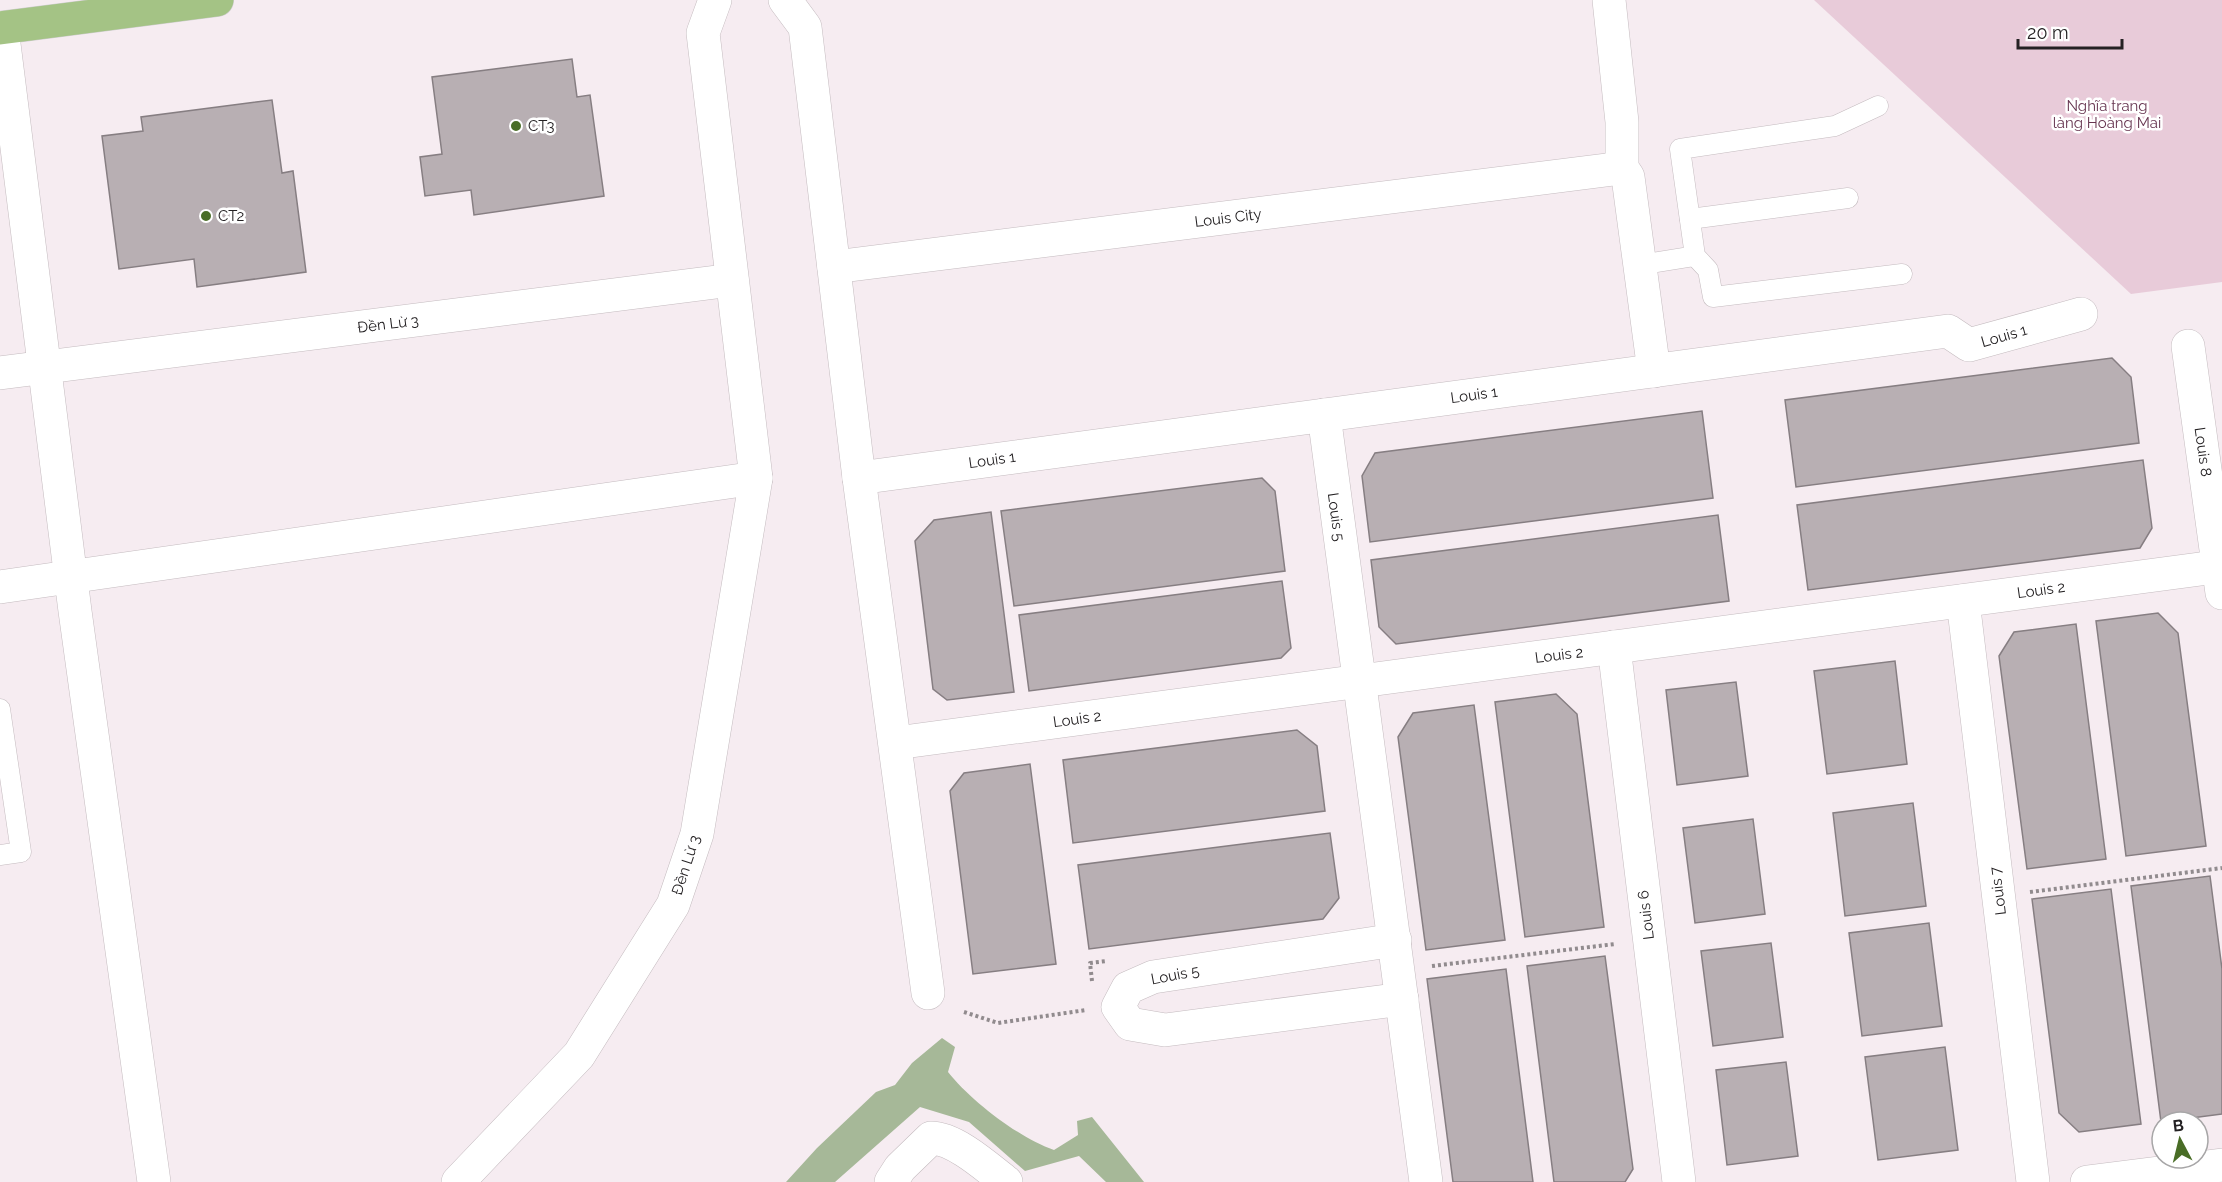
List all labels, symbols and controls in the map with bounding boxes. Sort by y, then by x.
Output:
scale bar [2018,12,2122,50]
text: 20 m [2027,22,2069,43]
park label: Nghĩa trang làng Hoàng Mai [2053,97,2161,132]
place label: CT3 [528,117,554,135]
marker: CT3 [509,119,523,133]
street label: Louis City [1193,205,1263,231]
place label: CT2 [218,207,245,225]
marker: CT2 [199,209,213,223]
street label: Đền Lừ 3 [356,311,420,337]
street label: Louis 1 [1979,321,2030,351]
street label: Louis 1 [1449,383,1499,407]
street label: Louis 8 [2191,426,2215,478]
street label: Louis 1 [967,448,1017,472]
street label: Louis 5 [1324,492,1348,542]
street label: Louis 2 [2016,578,2066,602]
street label: Louis 2 [1534,643,1584,667]
street label: Louis 2 [1052,707,1102,731]
street label: Đền Lừ 3 [668,833,704,897]
street label: Louis 7 [1986,866,2010,916]
street label: Louis 6 [1634,889,1658,941]
street label: Louis 5 [1149,961,1201,989]
north arrow [2150,1110,2210,1170]
text: B [2172,1116,2185,1136]

